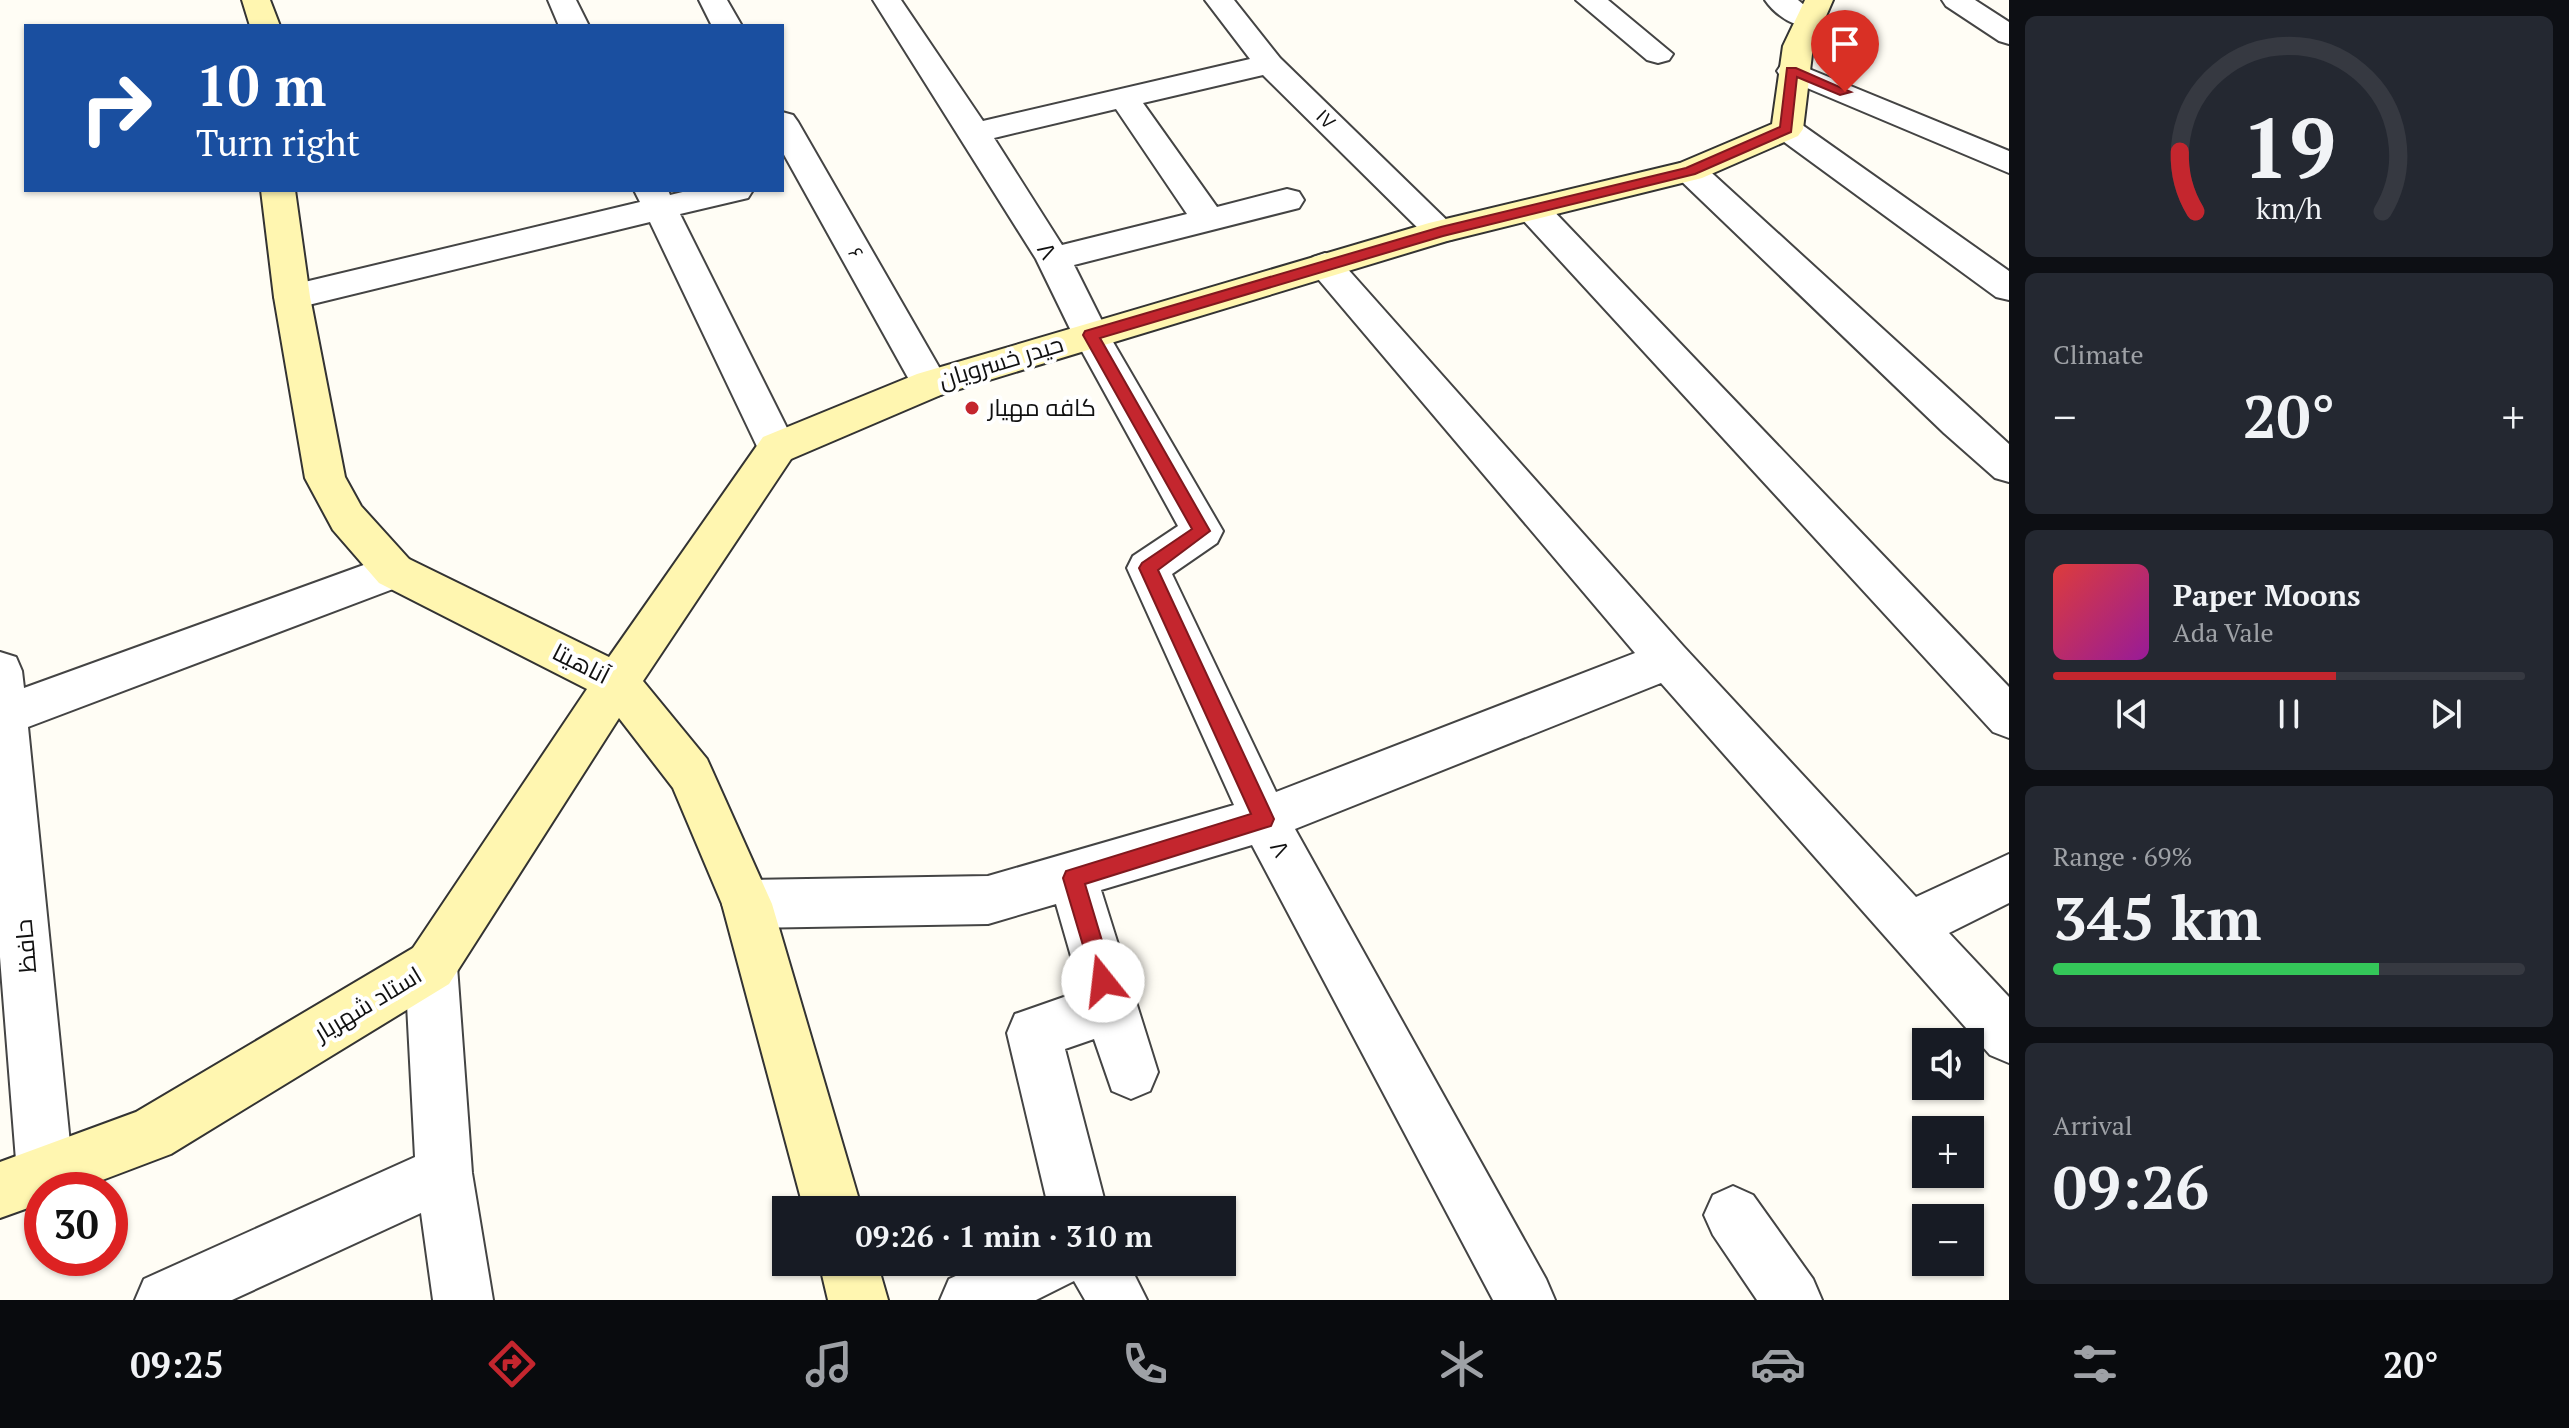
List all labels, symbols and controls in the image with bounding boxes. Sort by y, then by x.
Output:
pin [1811,10,1879,92]
icon: arrive [1823,22,1867,66]
text: 10 m [196,48,326,122]
icon: right [64,56,168,160]
text: 19 [2242,92,2336,202]
street label: ۱۷ [1310,102,1342,135]
text: Turn right [196,119,360,166]
text: km/h [2256,190,2322,228]
street label: ۸ [1030,236,1065,265]
street label: ۶ [842,242,871,263]
street label: حیدر خسرویان [935,327,1067,395]
text: Climate [2053,337,2144,371]
text: 20° [2243,376,2335,455]
text: − [2053,387,2076,446]
text: + [2502,387,2525,446]
place label: کافه مهیار [986,391,1096,423]
marker: کافه مهیار [963,399,981,417]
text: Paper Moons [2173,575,2361,615]
text: Ada Vale [2173,615,2274,649]
street label: آناهیتا [547,635,616,691]
icon: previous [2110,692,2154,736]
icon: pause [2267,692,2311,736]
icon: next [2424,692,2468,736]
street label: ۸ [1263,834,1299,863]
text: Range · 69% [2053,839,2192,873]
text: 345 km [2053,878,2261,957]
street label: حافظ [7,918,43,974]
position arrow [1061,939,1145,1023]
street label: استاد شهریار [306,958,427,1049]
map controls [1912,1028,1984,1276]
button: sound [1912,1028,1984,1100]
text: Arrival [2053,1108,2133,1142]
button: + [1912,1116,1984,1188]
text: 09:26 [2053,1147,2209,1226]
speed limit sign: 30 [24,1172,128,1276]
button: − [1912,1204,1984,1276]
text: 09:26 · 1 min · 310 m [856,1216,1152,1256]
icon: directions [484,1336,540,1392]
icon: music [801,1336,857,1392]
icon: phone [1117,1336,1173,1392]
icon: climate [1434,1336,1490,1392]
icon: car [1750,1336,1806,1392]
icon: filters [2067,1336,2123,1392]
text: 09:25 [130,1341,224,1388]
text: 20° [2383,1341,2439,1388]

